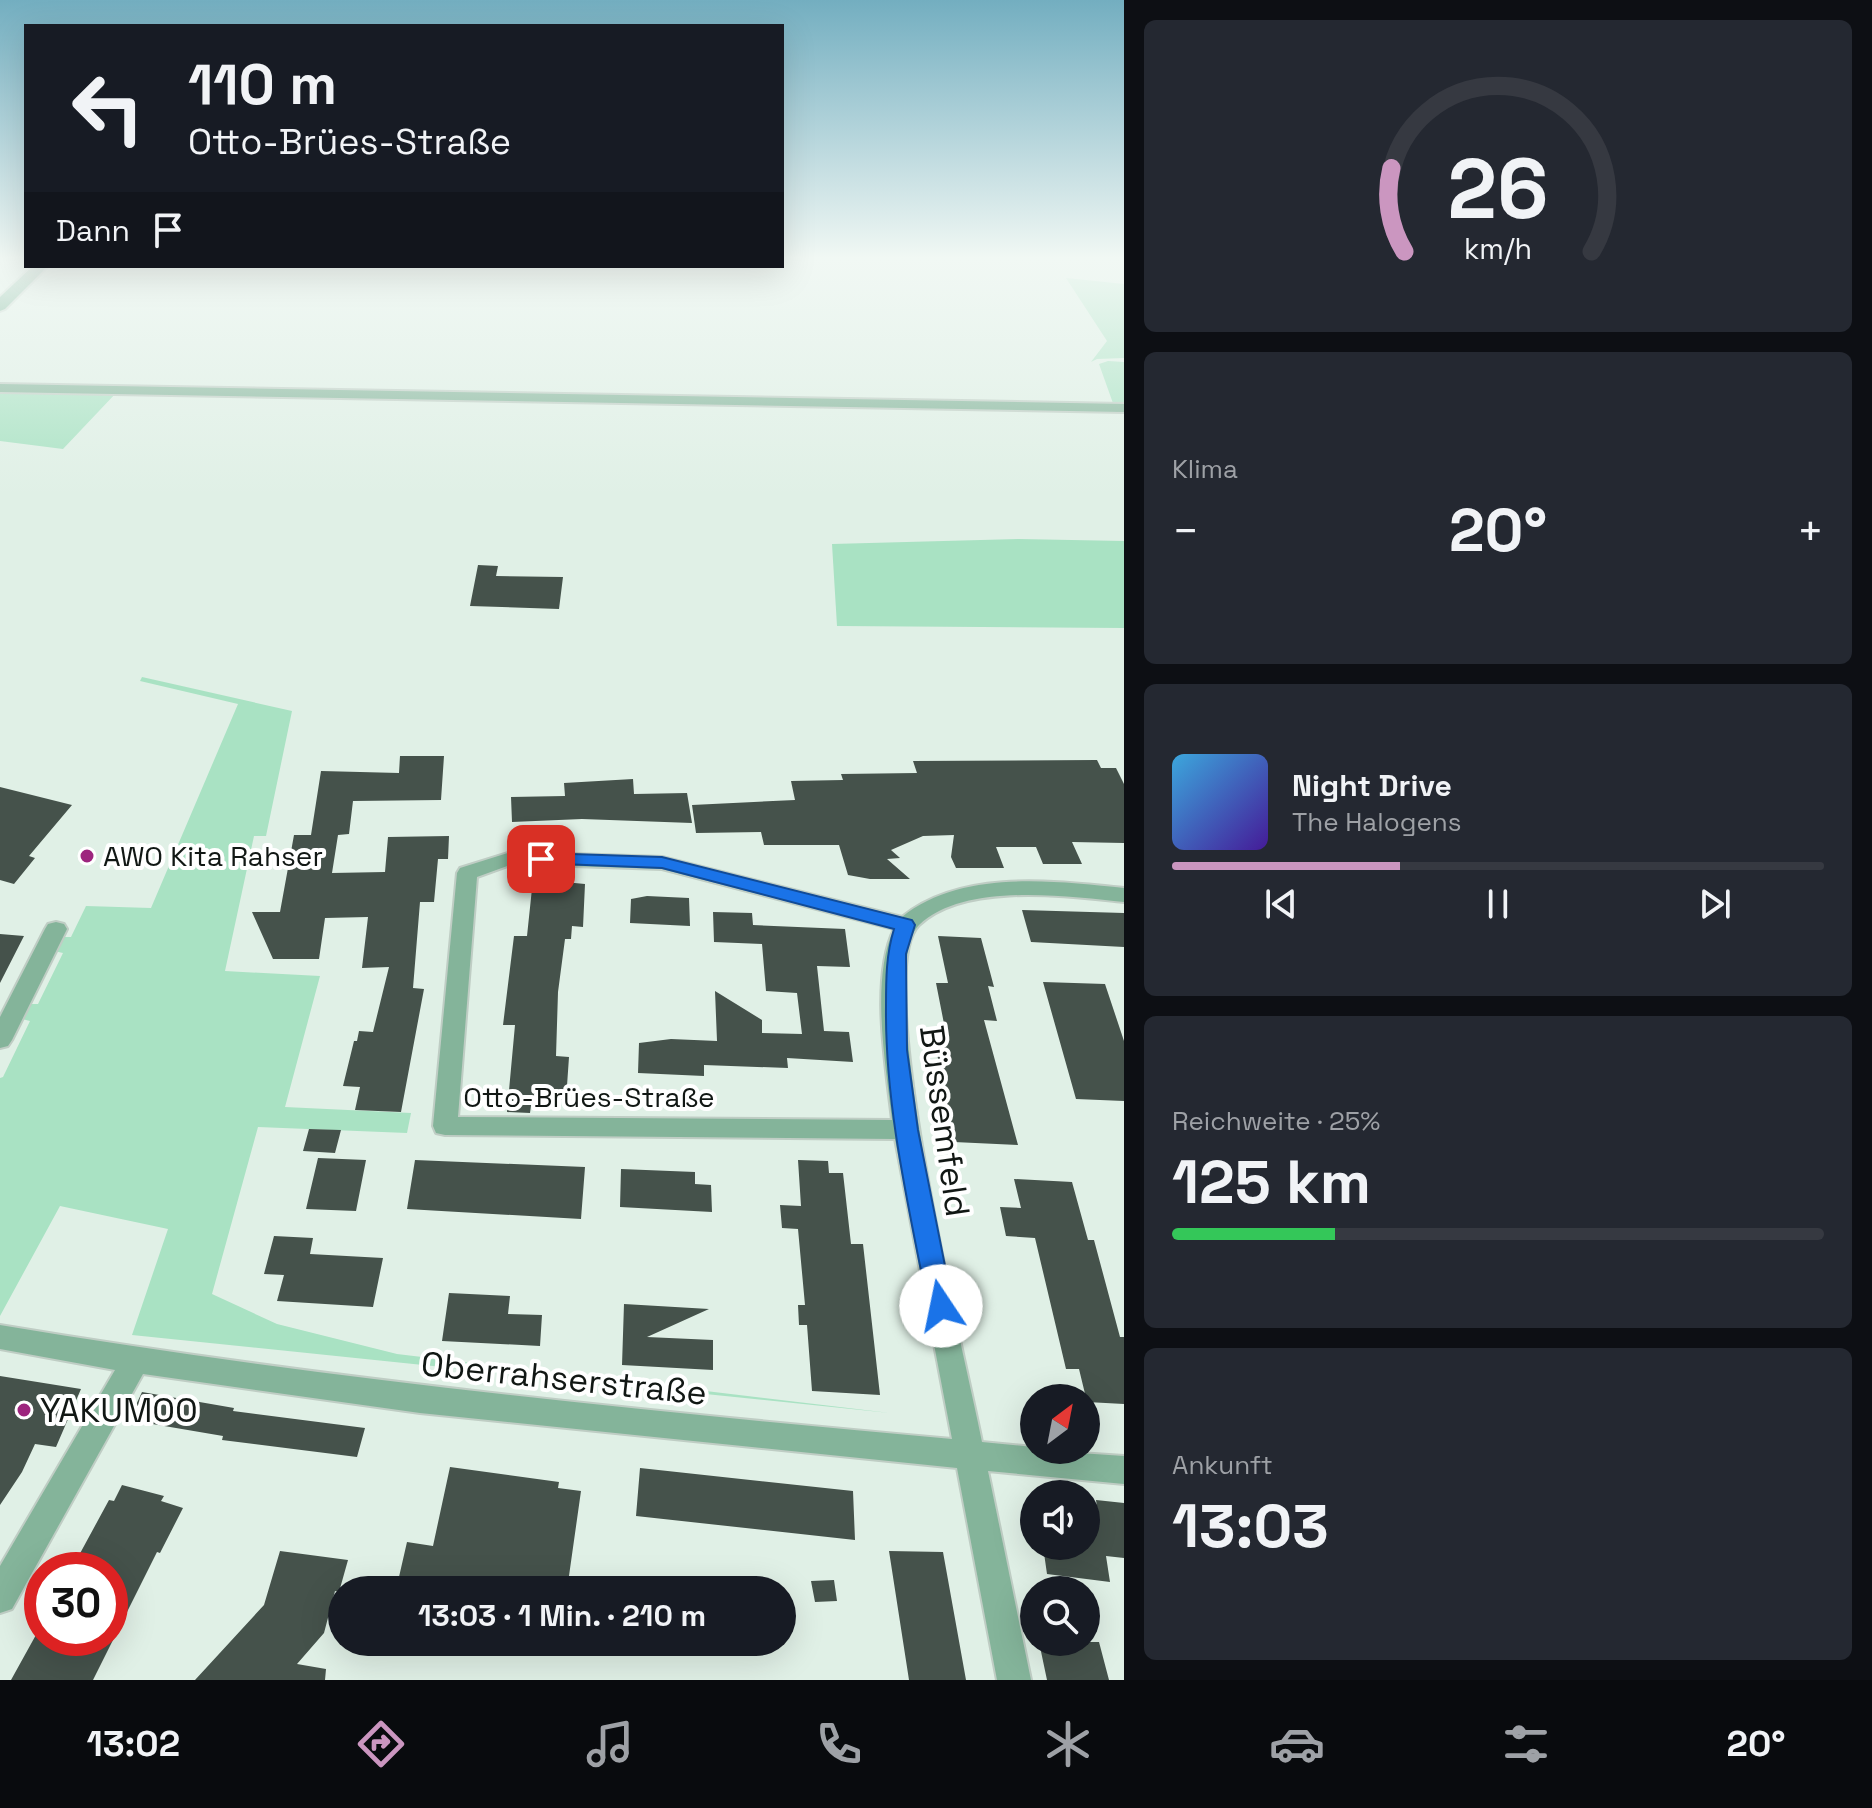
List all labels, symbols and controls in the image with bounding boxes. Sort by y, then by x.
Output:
text: 110 m [188,49,337,120]
icon: left [56,56,160,160]
text: Otto-Brües-Straße [188,119,511,165]
text: 26 [1448,136,1548,242]
icon: arrive [146,208,190,252]
text: Dann [56,211,130,250]
text: km/h [1464,231,1532,267]
text: Klima [1172,452,1238,486]
text: 20° [1449,492,1547,569]
text: − [1172,503,1199,559]
text: + [1797,503,1824,559]
text: Night Drive [1292,766,1452,805]
text: The Halogens [1292,805,1461,839]
pin [507,825,575,893]
icon: arrive [519,837,563,881]
place label: AWO Kita Rahser [103,838,323,874]
marker: AWO Kita Rahser [78,847,96,865]
icon: previous [1259,882,1303,926]
icon: pause [1476,882,1520,926]
icon: next [1693,882,1737,926]
street label: Büssemfeld [910,1023,979,1219]
street label: Otto-Brües-Straße [463,1079,715,1115]
text: Reichweite · 25% [1172,1104,1380,1138]
text: 125 km [1172,1144,1371,1221]
position arrow [899,1264,983,1348]
street label: Oberrahserstraße [419,1342,709,1415]
north arrow [1020,1384,1100,1464]
map controls [1020,1384,1100,1656]
place label: YAKUMOO [40,1389,198,1432]
marker: YAKUMOO [15,1401,33,1419]
text: Ankunft [1172,1448,1273,1482]
button: sound [1020,1480,1100,1560]
text: 13:03 [1172,1488,1329,1565]
speed limit sign: 30 [24,1552,128,1656]
button: search [1020,1576,1100,1656]
text: 13:03 · 1 Min. · 210 m [418,1596,706,1635]
icon: directions [353,1716,409,1772]
icon: music [582,1716,638,1772]
icon: phone [811,1716,867,1772]
icon: climate [1040,1716,1096,1772]
icon: car [1269,1716,1325,1772]
icon: filters [1498,1716,1554,1772]
text: 13:02 [86,1721,180,1767]
text: 20° [1727,1721,1785,1767]

